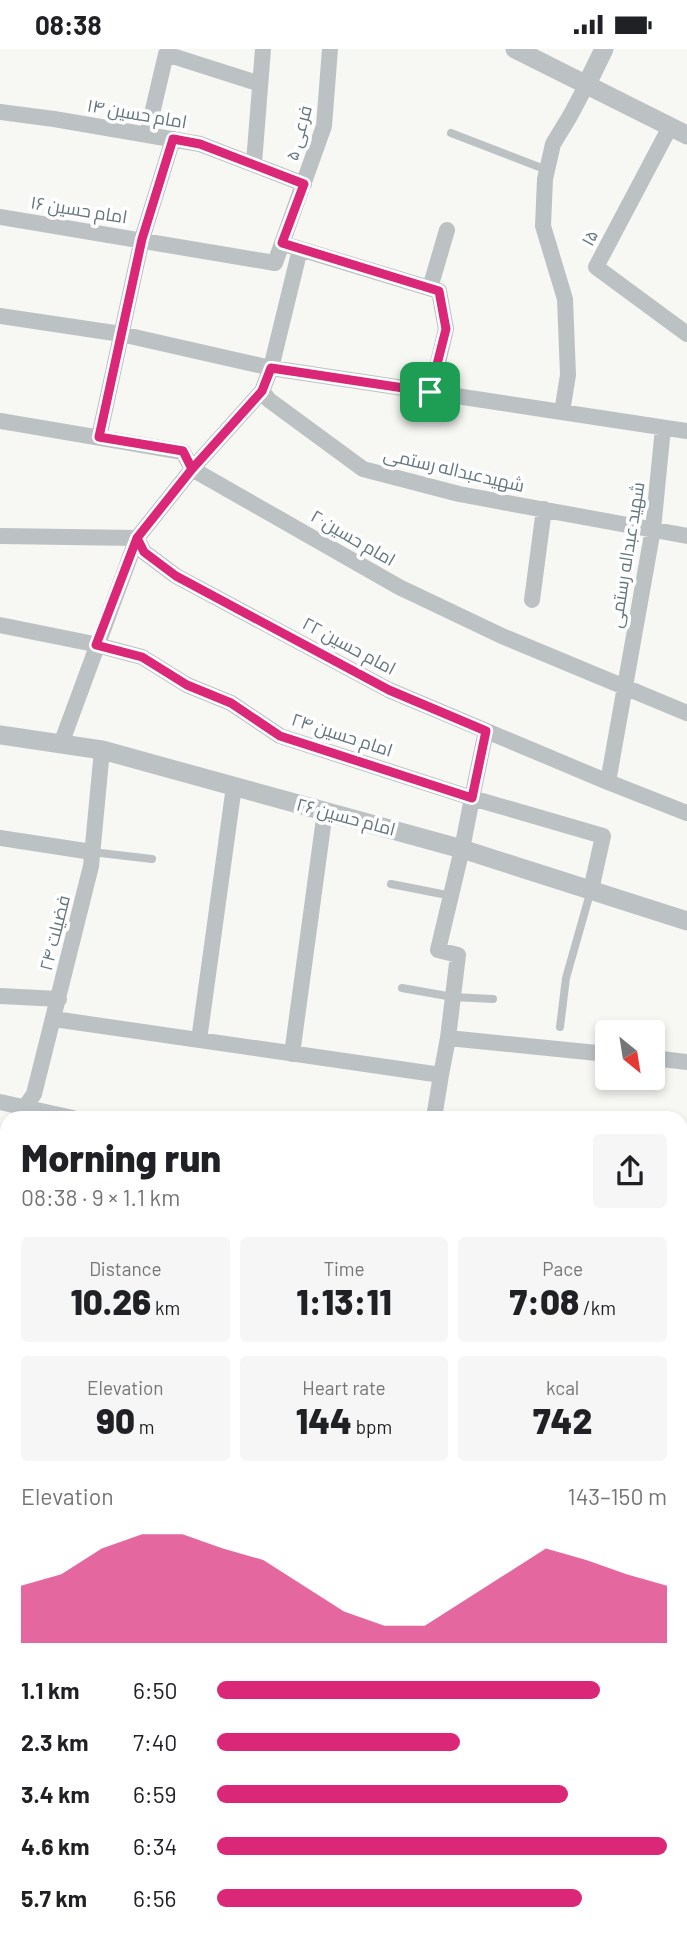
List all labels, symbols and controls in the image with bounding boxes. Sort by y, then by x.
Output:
text: 08:38 [35,9,101,40]
street label: امام حسین ۱۴ [85,93,189,135]
street label: فرعی ۵ [280,103,317,163]
street label: امام حسین ۱۶ [29,191,129,229]
street label: ۱۵ [576,226,602,249]
pin [400,362,460,422]
icon: arrive [411,373,449,411]
street label: شهیدعبداله رستمی [381,442,527,497]
street label: شهید عبداله رستمی [604,480,649,630]
street label: امام حسین۲۰ [306,504,400,572]
street label: امام حسین ۲۲ [298,611,400,681]
street label: امام حسین ۲۴ [288,707,396,763]
street label: امام حسین ۲۶ [294,792,398,842]
street label: فضیلت ۲۴ [34,893,74,973]
north arrow [595,1020,665,1090]
map controls [595,1020,665,1090]
text: Morning run [21,1134,221,1180]
button: share [593,1134,667,1208]
text: 08:38 · 9 × 1.1 km [21,1183,180,1211]
text: Distance [89,1257,162,1280]
text: Time [323,1257,365,1280]
text: Pace [542,1257,583,1280]
text: 10.26 [70,1280,151,1322]
text: 1:13:11 [296,1280,392,1322]
text: 7:08 [509,1280,579,1322]
text: km [151,1296,180,1319]
text: /km [579,1296,616,1319]
text: Elevation [87,1376,164,1399]
text: Heart rate [302,1376,386,1399]
text: kcal [546,1376,579,1399]
text: 90 [96,1399,135,1441]
text: 144 [296,1399,352,1441]
text: 742 [533,1399,592,1441]
text: m [135,1415,154,1438]
text: bpm [352,1415,392,1438]
text: Elevation [21,1482,114,1510]
text: 143–150 m [568,1482,667,1510]
text: 1.1 km [21,1676,80,1704]
text: 6:50 [133,1676,177,1704]
text: 2.3 km [21,1728,89,1756]
text: 7:40 [133,1728,177,1756]
text: 3.4 km [21,1780,90,1808]
text: 6:59 [133,1780,176,1808]
text: 4.6 km [21,1832,90,1860]
text: 6:34 [133,1832,177,1860]
text: 5.7 km [21,1884,87,1912]
text: 6:56 [133,1884,176,1912]

